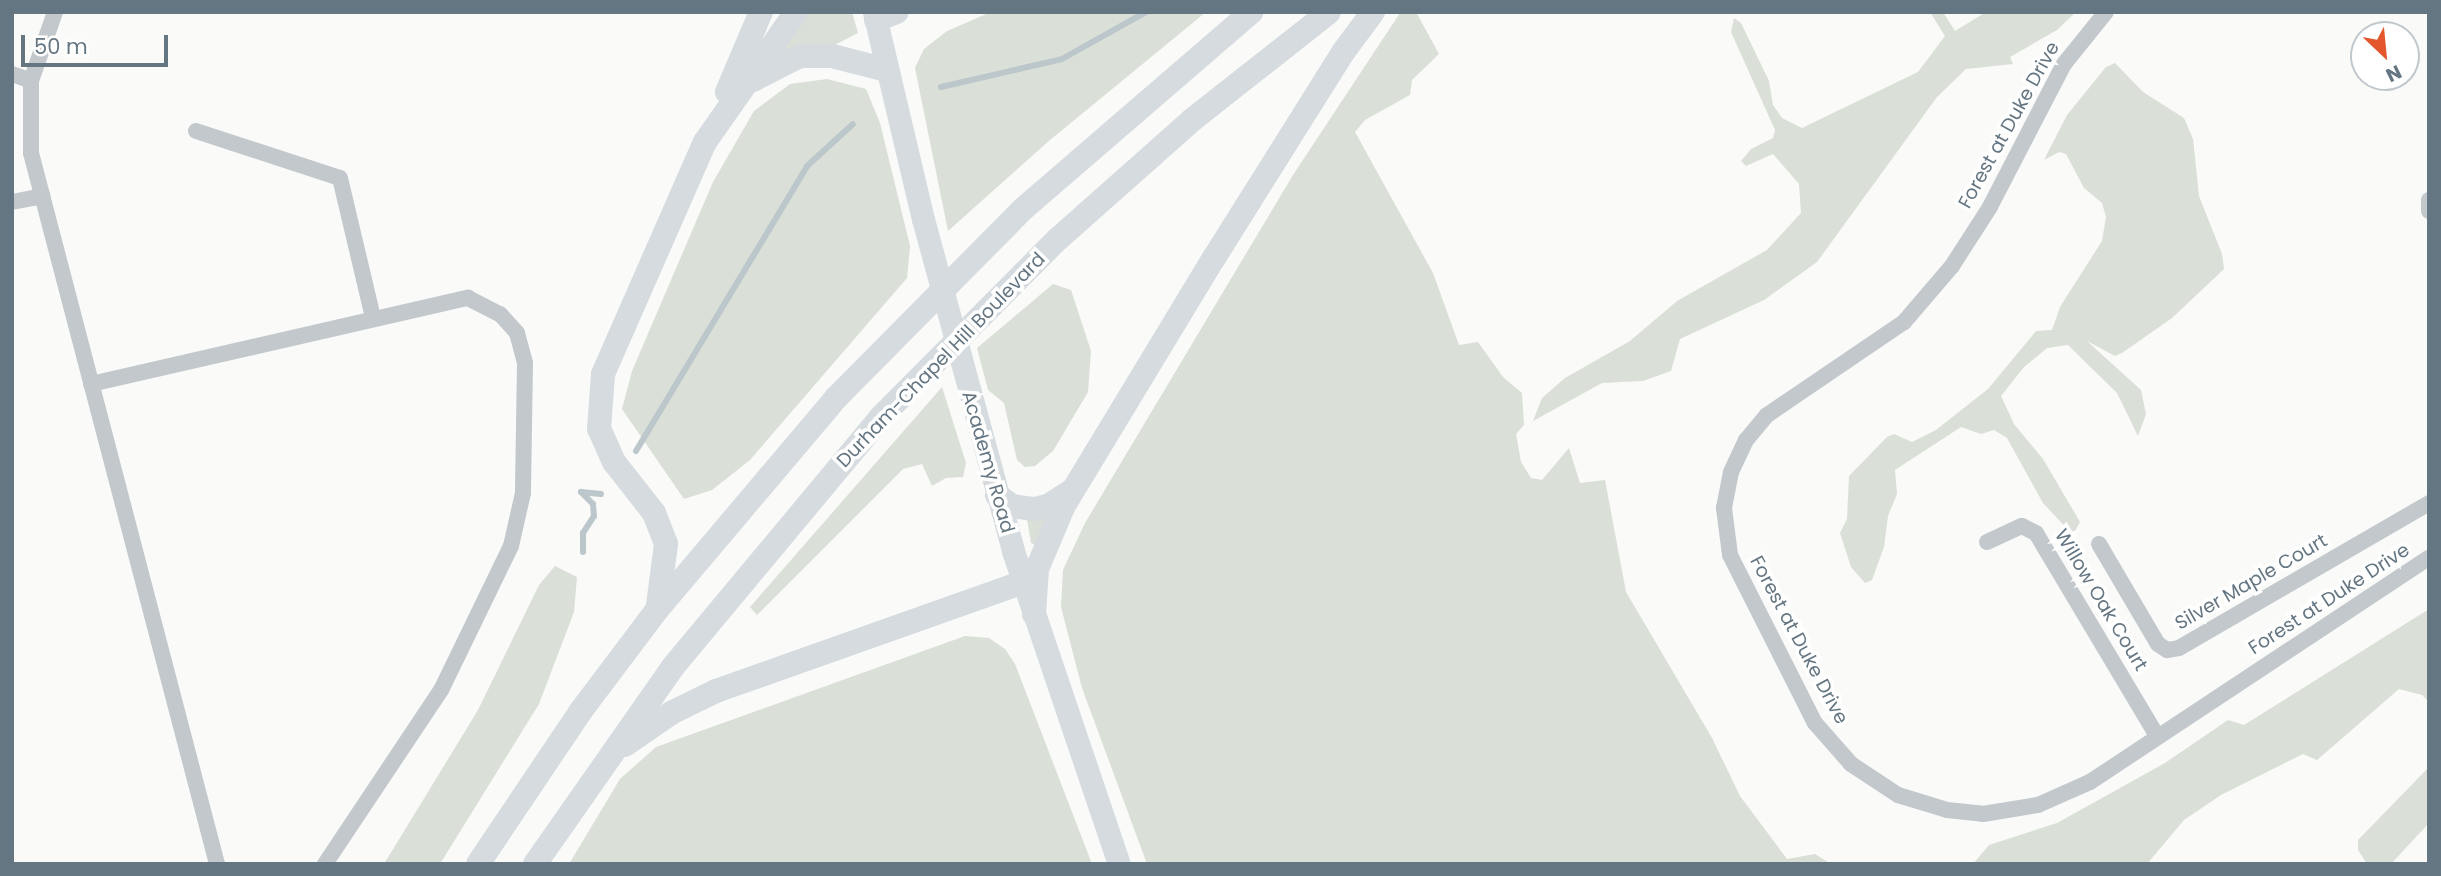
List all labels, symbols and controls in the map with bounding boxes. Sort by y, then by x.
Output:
scale bar [24,21,172,65]
north arrow [2350,21,2420,91]
text: 50 m [34,32,88,61]
street label: Forest at Duke Drive [1954,38,2064,212]
text: N [2381,58,2406,89]
street label: Durham-Chapel Hill Boulevard [832,248,1050,472]
street label: Academy Road [957,388,1019,536]
street label: Willow Oak Court [2050,525,2152,675]
street label: Silver Maple Court [2171,529,2331,635]
street label: Forest at Duke Drive [2244,538,2414,660]
street label: Forest at Duke Drive [1745,552,1853,728]

